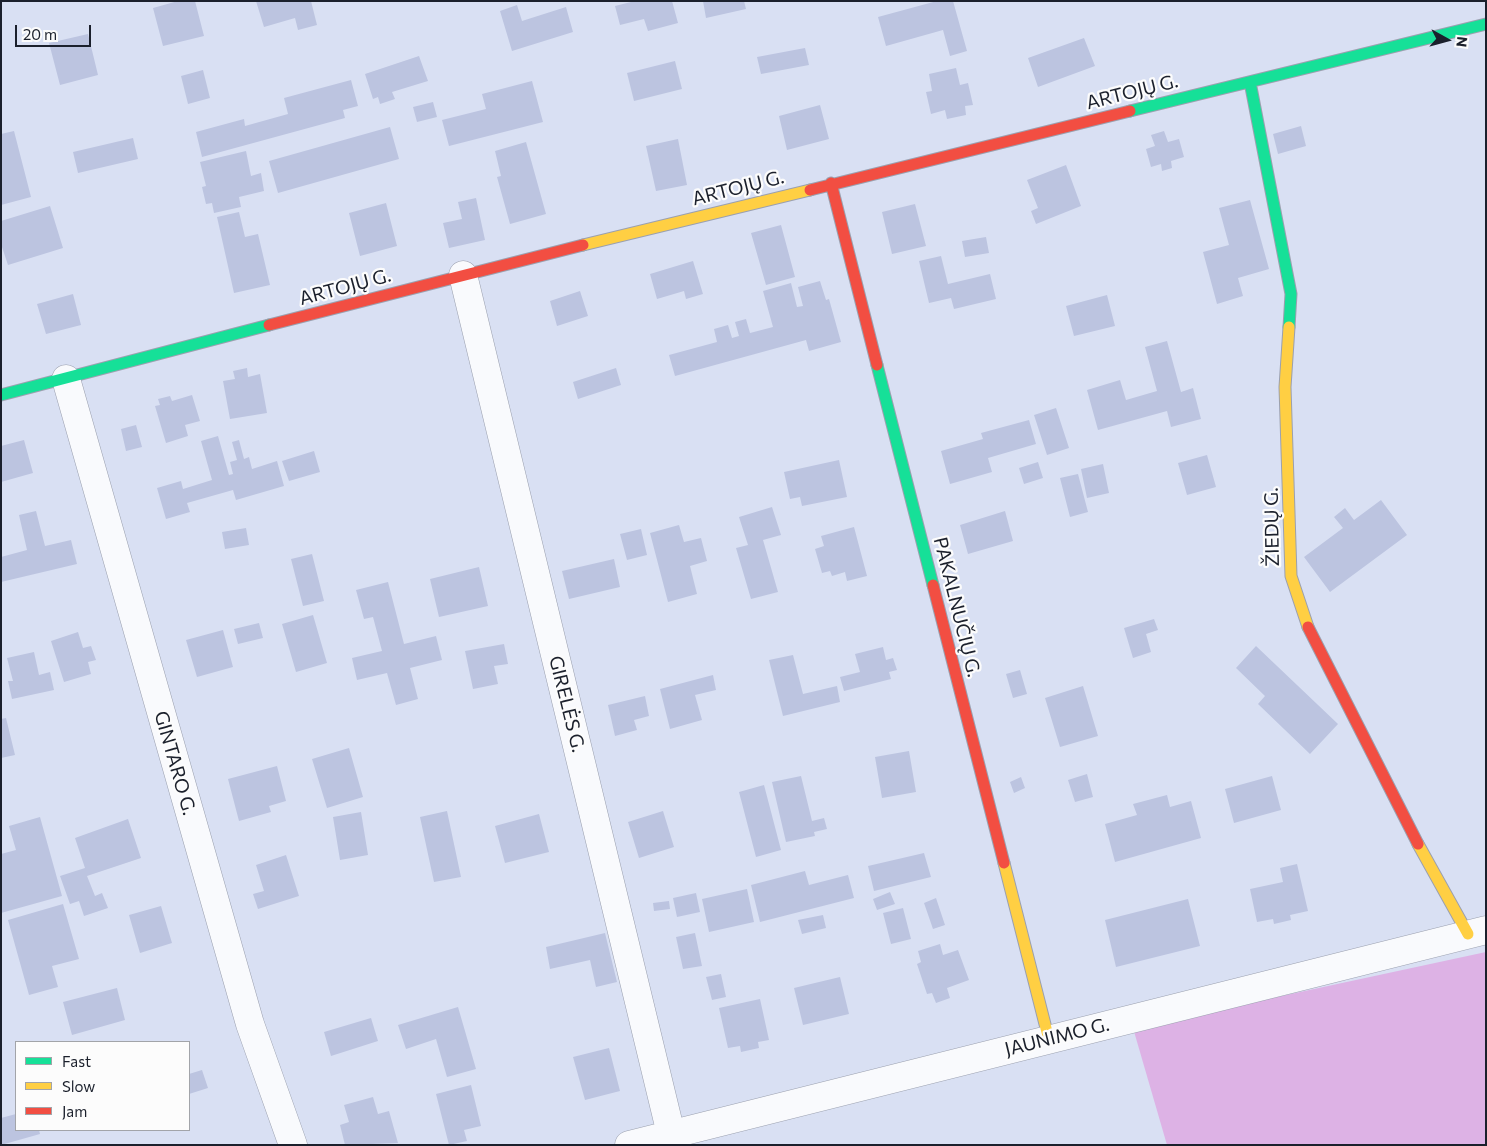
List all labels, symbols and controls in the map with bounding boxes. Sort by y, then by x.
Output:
scale bar [18,15,94,47]
north arrow [1422,15,1472,65]
text: 20 m [23,25,57,43]
text: N [1453,36,1471,48]
street label: ARTOJŲ G. [1084,70,1180,114]
street label: ARTOJŲ G. [690,166,786,210]
street label: ARTOJŲ G. [297,264,393,310]
street label: ŽIEDŲ G. [1260,487,1284,567]
street label: PAKALNUČIŲ G. [929,535,985,679]
street label: GIRELĖS G. [544,653,590,755]
street label: GINTARO G. [149,708,201,818]
street label: JAUNIMO G. [1002,1013,1112,1061]
legend [15,1041,190,1131]
text: Fast [62,1052,91,1070]
text: Slow [62,1077,95,1095]
text: Jam [62,1102,87,1120]

